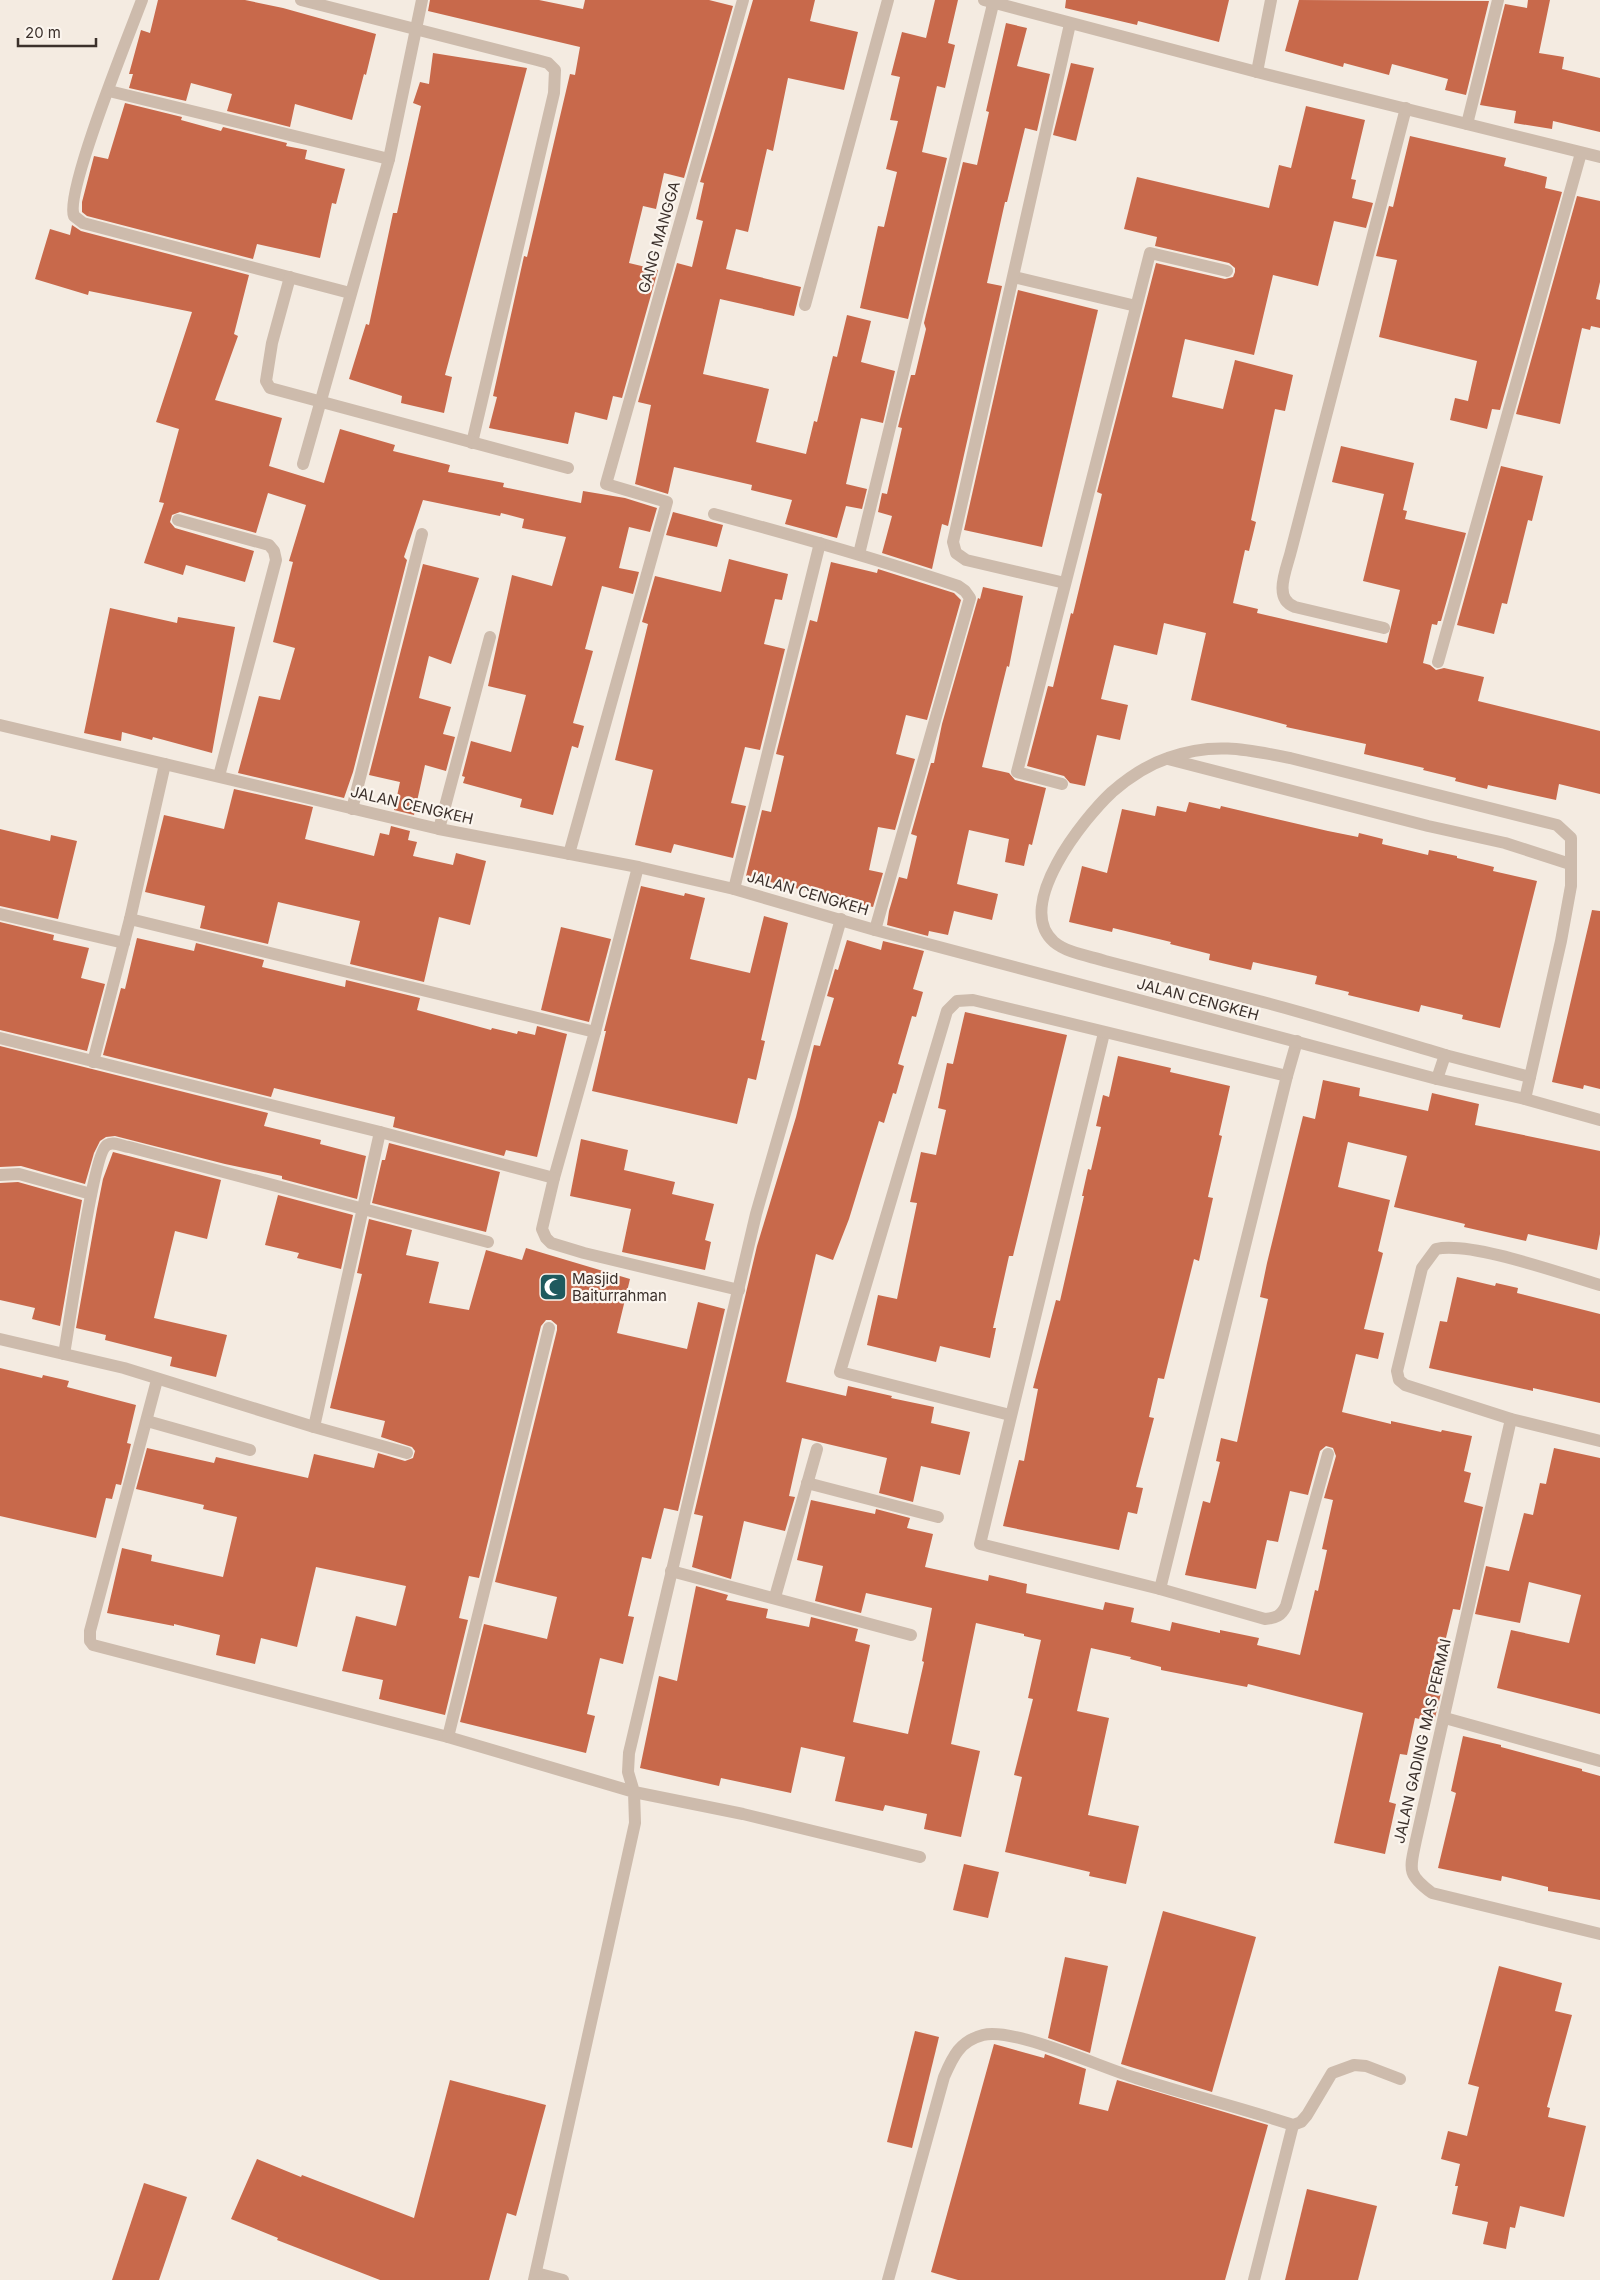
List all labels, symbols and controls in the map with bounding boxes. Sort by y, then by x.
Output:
scale bar [18,15,95,47]
text: 20 m [25,23,61,42]
street label: GANG MANGGA [634,179,684,295]
street label: JALAN CENGKEH [349,782,475,828]
street label: JALAN CENGKEH [745,867,871,919]
street label: JALAN CENGKEH [1135,974,1261,1024]
place label: Masjid Baiturrahman [572,1269,667,1305]
mosque icon: Masjid Baiturrahman [538,1272,568,1302]
street label: JALAN GADING MAS PERMAI [1389,1637,1455,1845]

